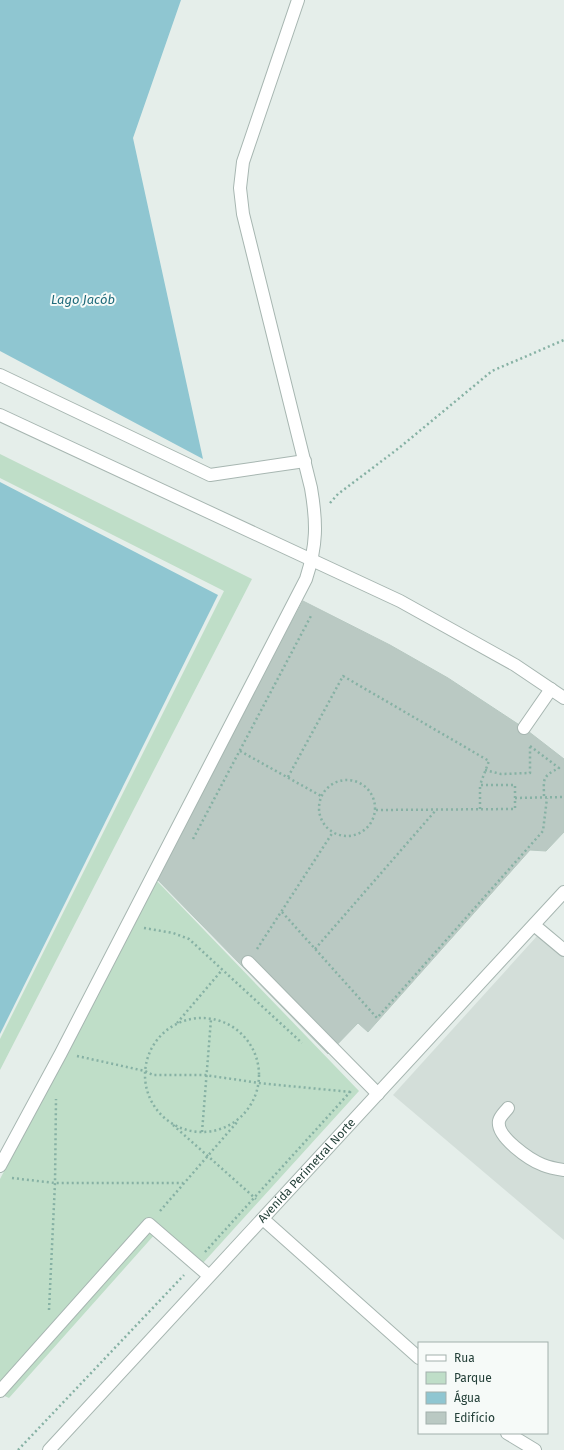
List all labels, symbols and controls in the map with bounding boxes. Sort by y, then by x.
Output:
water label: Lago Jacób [51,292,115,307]
street label: Avenida Perimetral Norte [255,1116,358,1226]
legend [418,1342,548,1434]
text: Rua [454,1351,475,1365]
text: Parque [454,1371,492,1385]
text: Água [454,1390,481,1405]
text: Edifício [454,1411,495,1425]

